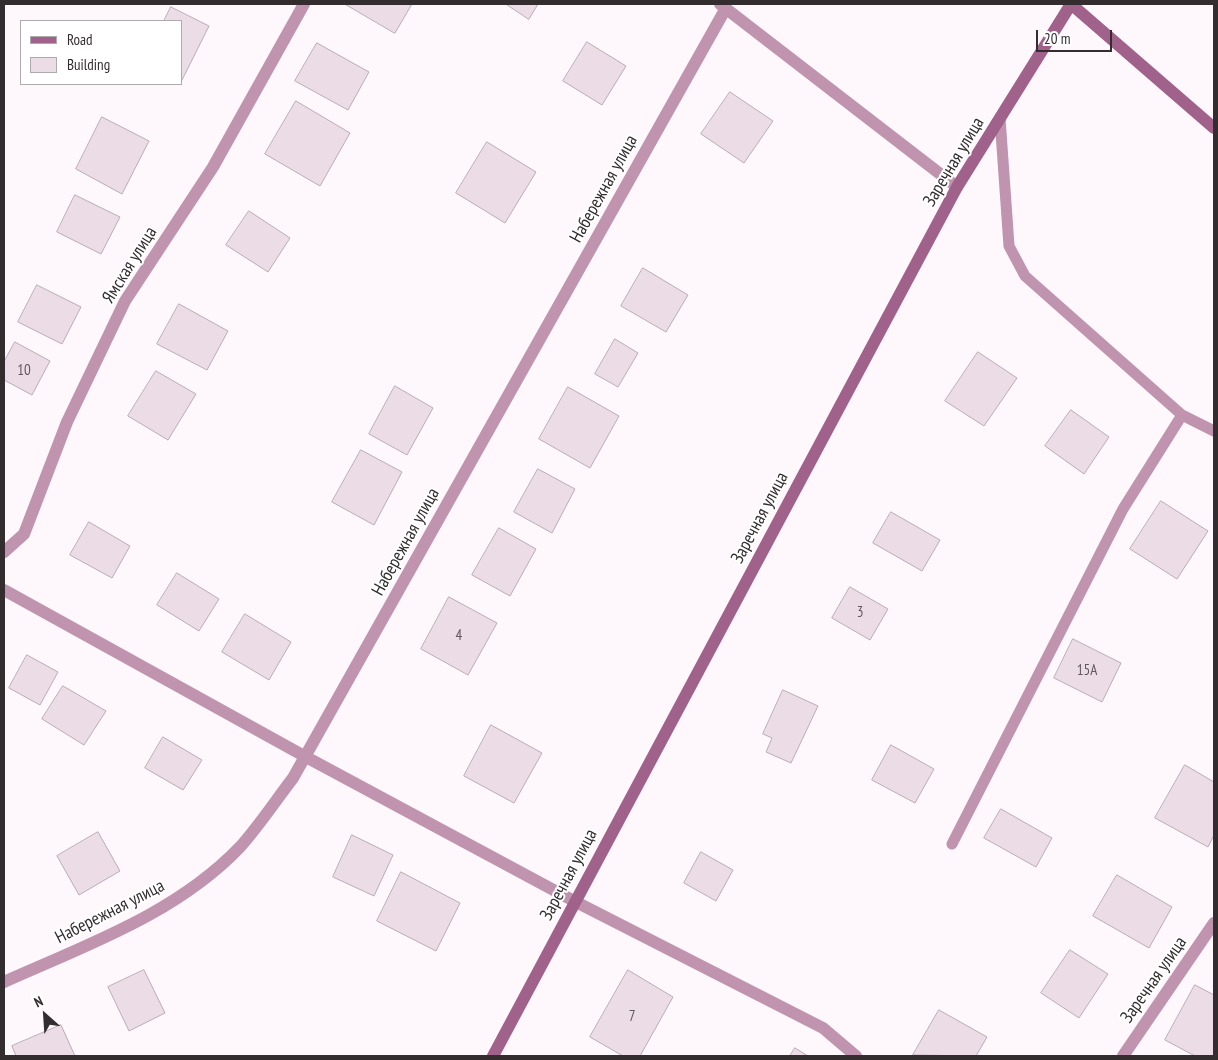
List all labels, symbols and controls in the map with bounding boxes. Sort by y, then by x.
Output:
legend [20,20,182,85]
scale bar [1038,20,1114,52]
text: 20 m [1044,29,1070,48]
text: Road [67,30,93,49]
text: Building [67,55,110,74]
street label: Заречная улица [919,114,989,210]
street label: Набережная улица [566,131,642,247]
street label: Ямская улица [98,223,162,307]
house number: 10 [17,362,31,380]
street label: Заречная улица [727,469,793,567]
street label: Набережная улица [368,484,444,600]
house number: 3 [857,604,863,622]
house number: 4 [456,627,462,645]
house number: 15А [1077,662,1097,680]
street label: Заречная улица [536,826,602,924]
street label: Набережная улица [52,875,168,949]
street label: Заречная улица [1116,933,1192,1027]
north arrow [20,990,70,1040]
text: N [31,992,46,1011]
house number: 7 [629,1008,635,1026]

